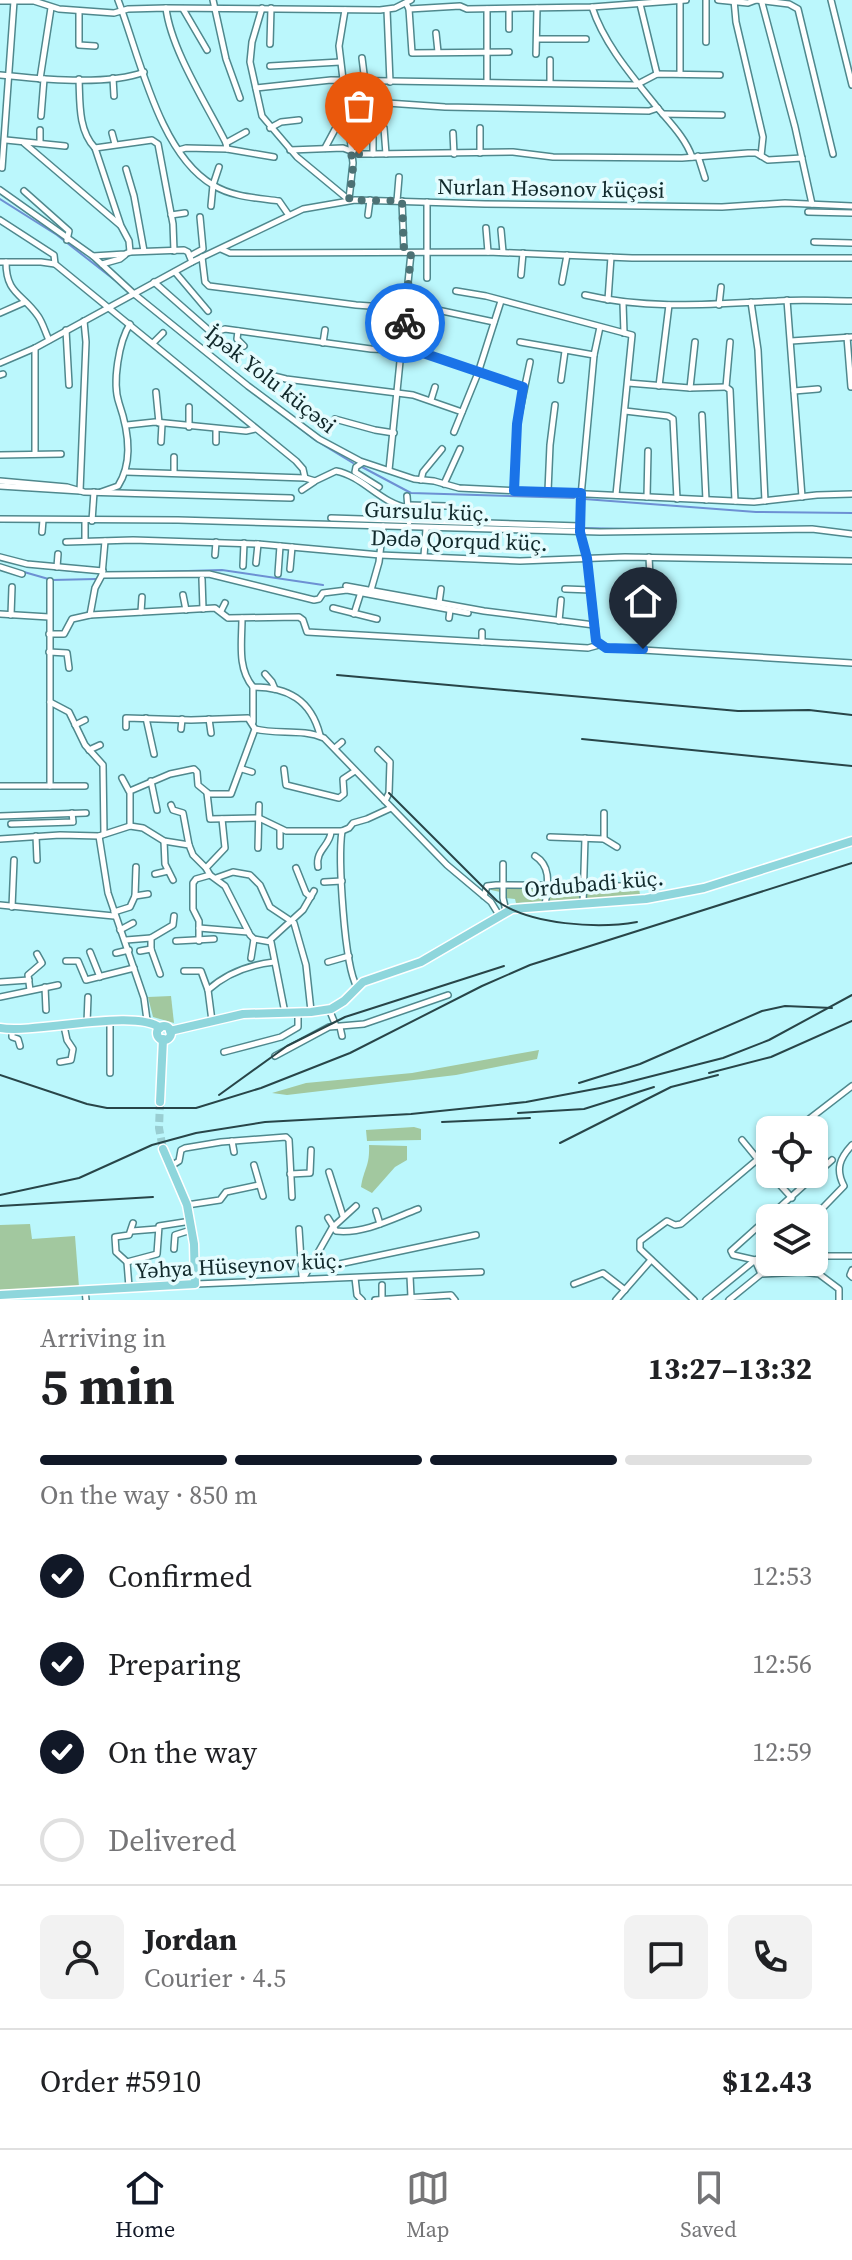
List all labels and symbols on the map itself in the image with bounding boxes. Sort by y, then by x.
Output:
pin [325,72,393,154]
street label: Nurlan Həsənov küçəsi [437,171,665,205]
courier [365,283,445,363]
street label: İpək Yolu küçəsi [199,318,343,440]
street label: Gursulu küç. [364,494,490,528]
street label: Dədə Qorqud küç. [370,522,548,558]
pin [609,567,677,649]
street label: Ordubadi küç. [523,862,665,904]
street label: Yəhya Hüseynov küç. [134,1245,344,1285]

